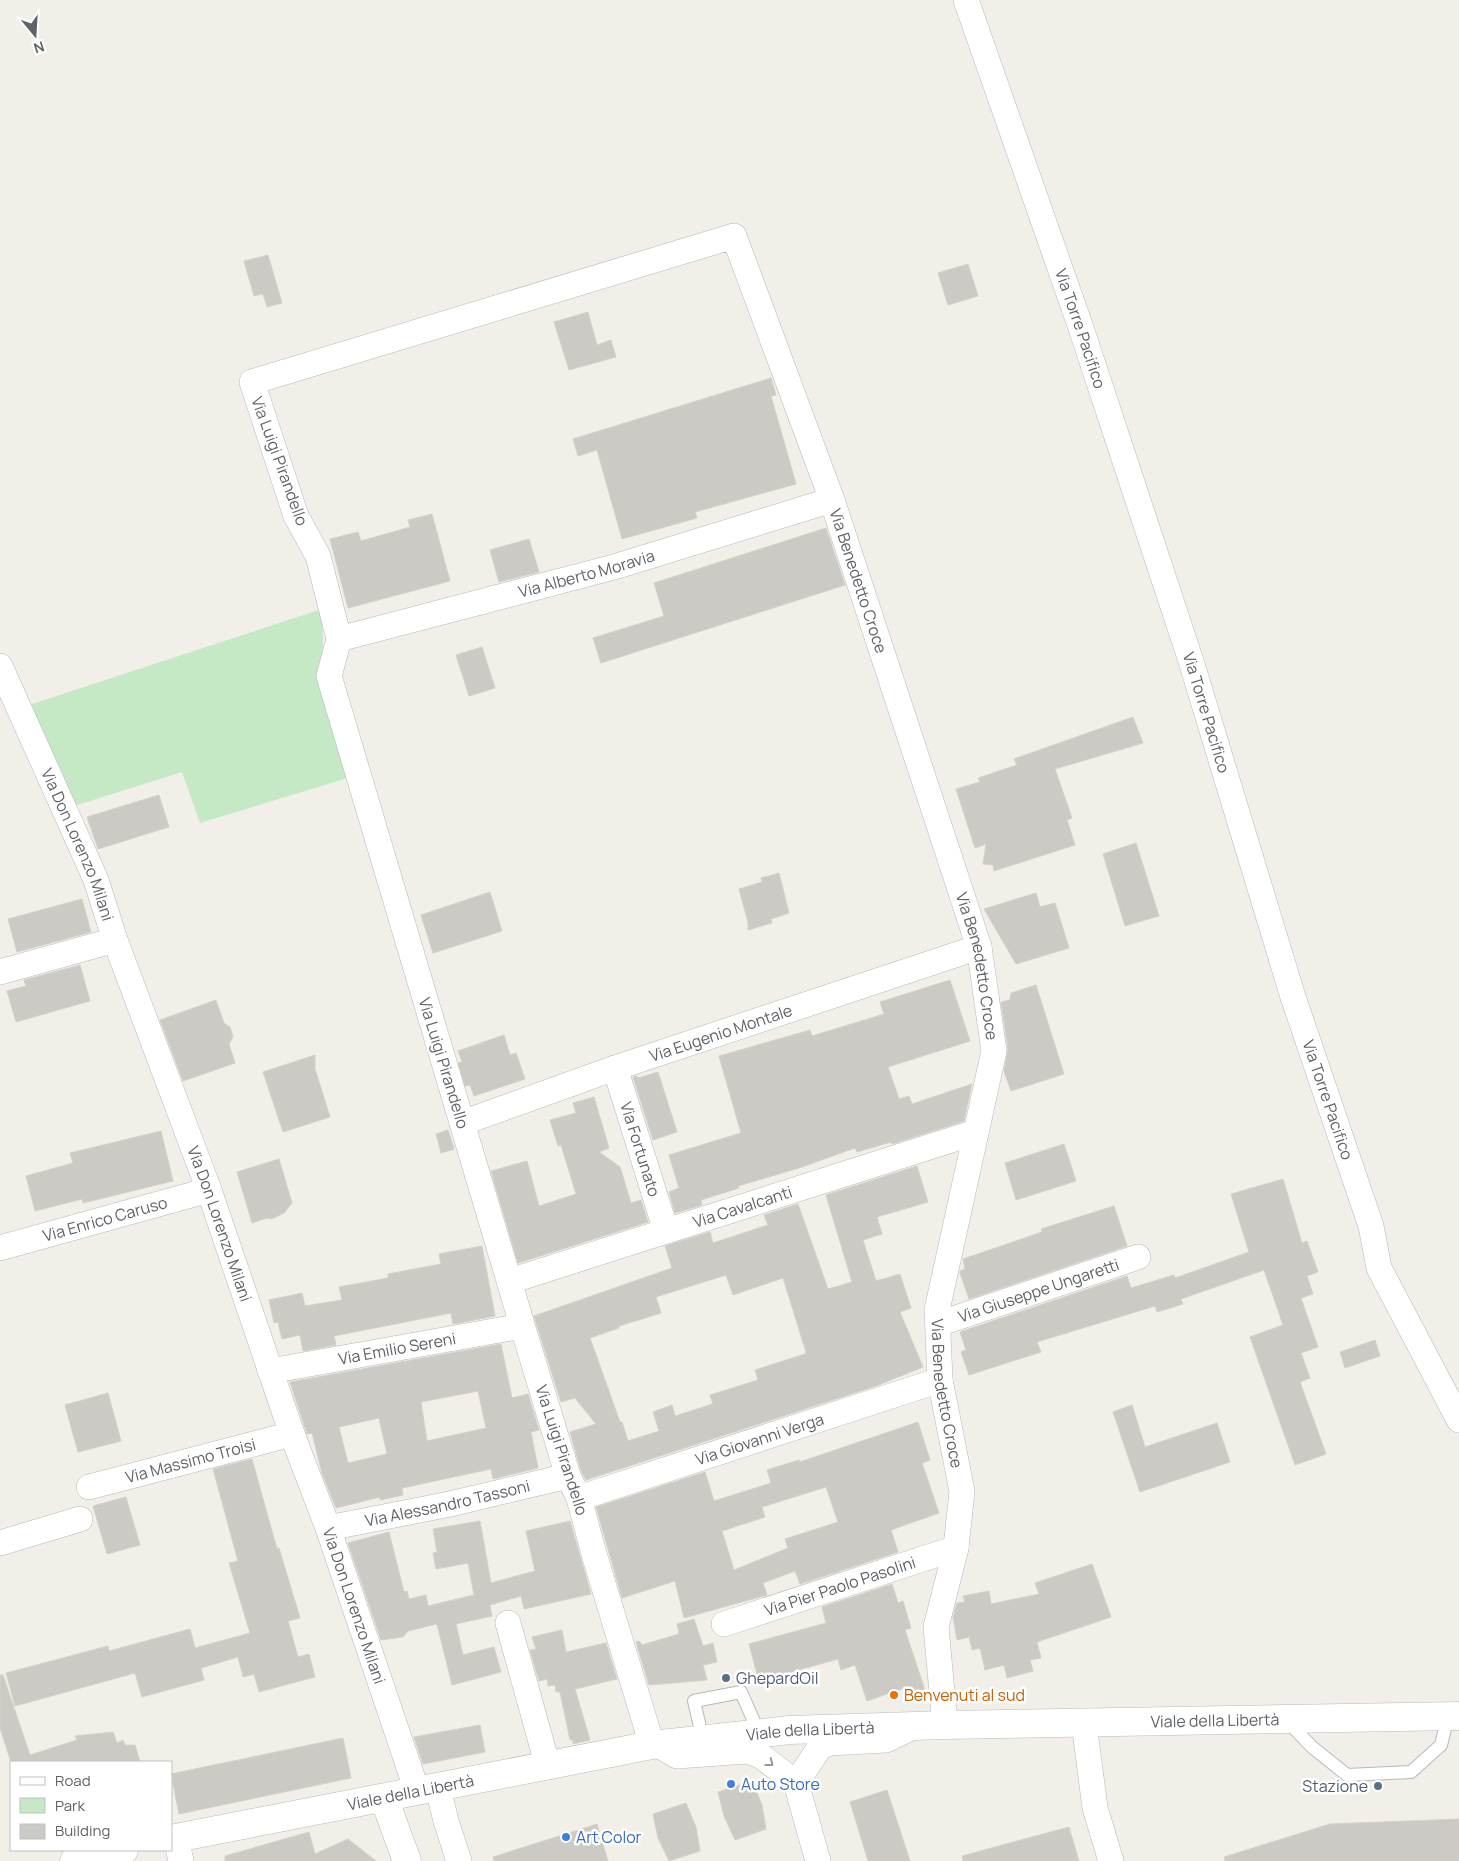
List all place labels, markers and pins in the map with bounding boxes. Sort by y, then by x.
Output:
place label: GhepardOil [736,1667,818,1689]
marker: GhepardOil [720,1672,732,1684]
place label: Benvenuti al sud [904,1684,1025,1706]
marker: Benvenuti al sud [888,1689,900,1701]
place label: Auto Store [741,1773,820,1795]
place label: Stazione [1302,1775,1368,1797]
marker: Auto Store [725,1778,737,1790]
marker: Stazione [1372,1780,1384,1792]
place label: Art Color [576,1826,642,1848]
marker: Art Color [560,1831,572,1843]

